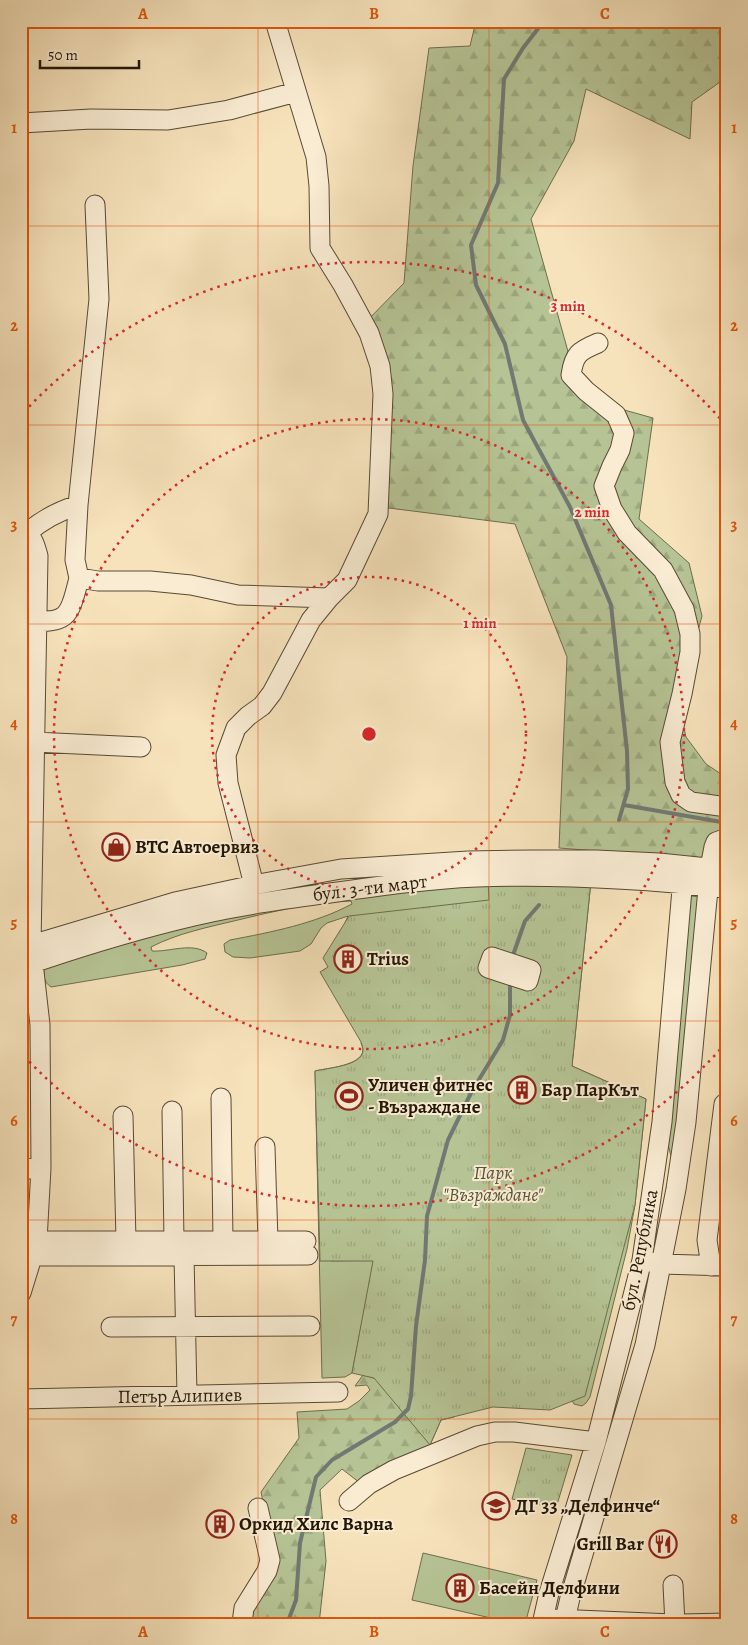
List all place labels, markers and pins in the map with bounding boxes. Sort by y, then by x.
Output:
centre of rings [360,725,378,743]
shop icon: ВТС Автоервиз [101,832,131,862]
place label: ВТС Автоервиз [135,834,259,860]
building icon: Trius [333,944,363,974]
place label: Trius [367,946,409,972]
place label: Уличен фитнес - Възраждане [368,1072,493,1120]
building icon: Бар ПарКът [507,1075,537,1105]
place label: Бар ПарКът [541,1077,639,1103]
sports icon: Уличен фитнес - Възраждане [334,1081,364,1111]
school or university icon: ДГ 33 „Делфинче“ [481,1491,511,1521]
place label: ДГ 33 „Делфинче“ [515,1493,661,1519]
building icon: Оркид Хилс Варна [205,1509,235,1539]
place label: Оркид Хилс Варна [239,1511,394,1537]
restaurant icon: Grill Bar [648,1529,678,1559]
place label: Grill Bar [576,1531,644,1557]
building icon: Басейн Делфини [445,1573,475,1603]
place label: Басейн Делфини [479,1575,620,1601]

